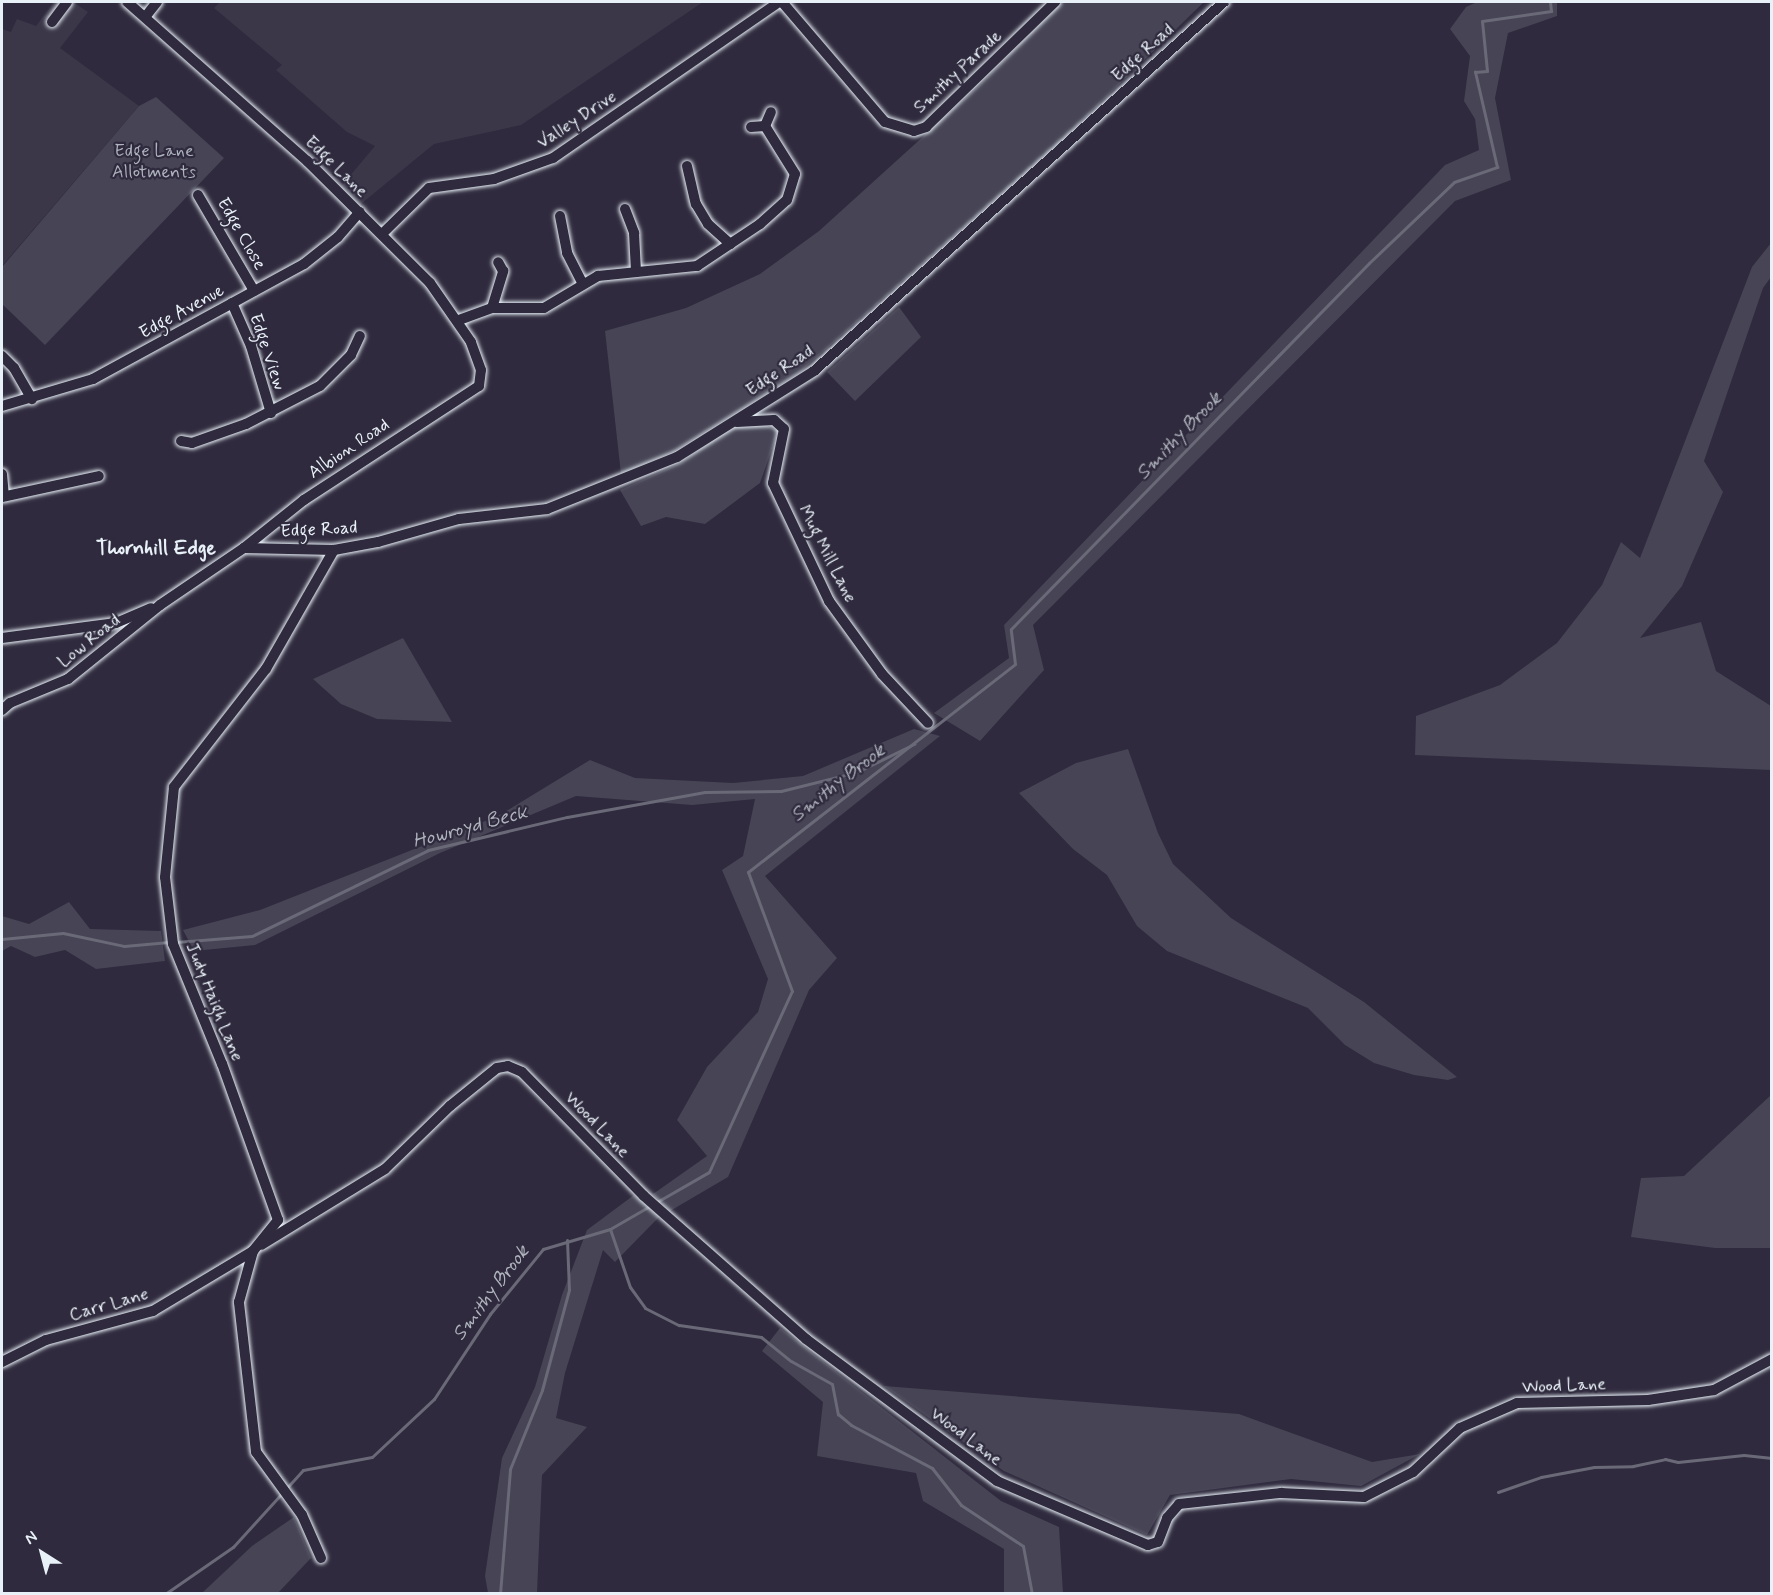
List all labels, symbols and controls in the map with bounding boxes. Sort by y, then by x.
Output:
street label: Edge Road [1107,19,1179,87]
street label: Smithy Parade [909,26,1007,118]
street label: Valley Drive [534,87,620,153]
street label: Edge Lane [300,132,372,202]
park label: Edge Lane Allotments [112,141,196,184]
street label: Edge Close [212,194,270,274]
street label: Edge Avenue [135,279,229,345]
street label: Edge View [244,313,290,391]
street label: Edge Road [742,341,818,401]
water label: Smithy Brook [1131,387,1227,485]
street label: Albion Road [304,414,394,484]
street label: Mug Mill Lane [793,501,861,607]
street label: Edge Road [280,517,358,543]
district label: Thornhill Edge [98,536,214,560]
street label: Low Road [54,611,124,671]
water label: Smithy Brook [786,739,890,827]
water label: Howroyd Beck [410,800,530,854]
street label: Judy Haigh Lane [180,940,248,1064]
street label: Wood Lane [560,1088,634,1162]
water label: Smithy Brook [447,1240,535,1346]
street label: Carr Lane [67,1283,151,1327]
street label: Wood Lane [1522,1374,1606,1398]
street label: Wood Lane [926,1403,1006,1471]
north arrow [12,1523,72,1583]
text: N [21,1526,42,1550]

